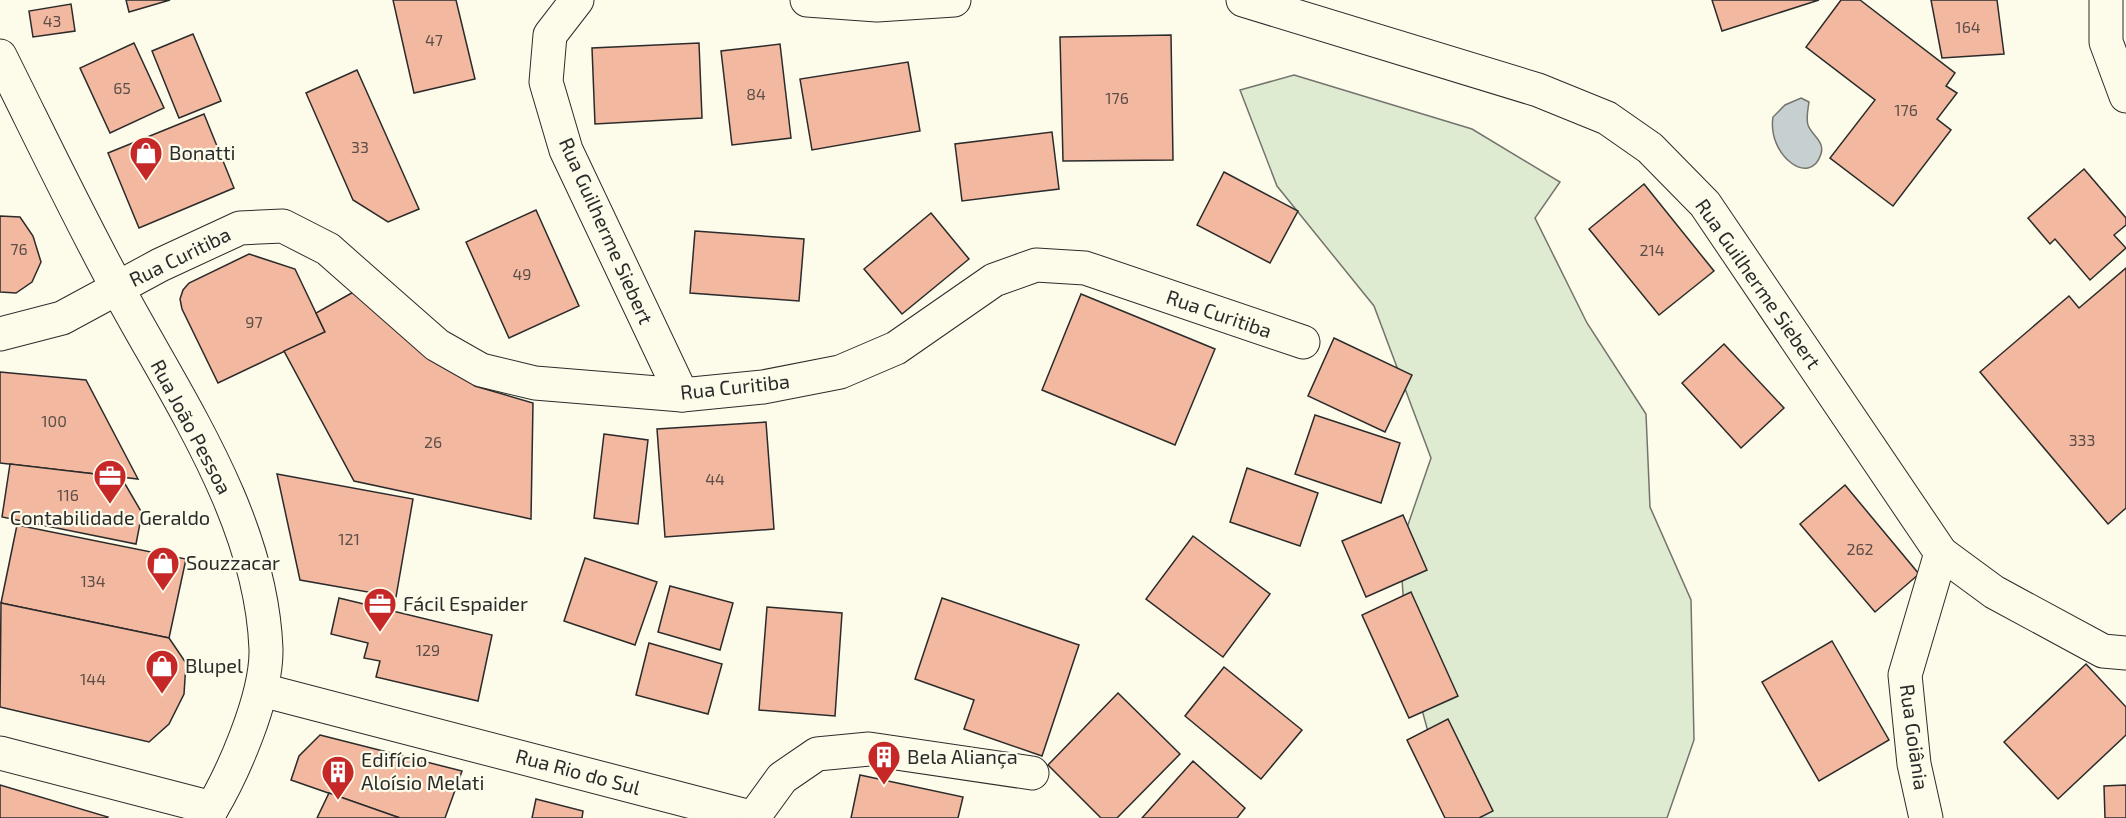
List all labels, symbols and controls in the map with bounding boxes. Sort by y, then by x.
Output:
house number: 43 [43,11,61,30]
house number: 164 [1955,17,1981,36]
house number: 47 [425,30,443,49]
house number: 65 [113,78,131,97]
house number: 84 [746,84,766,103]
house number: 176 [1105,88,1129,107]
house number: 176 [1894,100,1918,119]
street label: Rua Guilherme Siebert [555,134,659,328]
shop icon: Bonatti [128,135,164,182]
house number: 33 [351,137,369,156]
place label: Bonatti [169,140,236,164]
street label: Rua Guilherme Siebert [1691,194,1827,373]
street label: Rua Curitiba [125,221,234,291]
house number: 76 [10,239,28,258]
house number: 214 [1639,240,1665,259]
house number: 49 [513,264,532,283]
street label: Rua Curitiba [1163,284,1275,342]
house number: 97 [245,312,263,331]
street label: Rua João Pessoa [146,355,237,498]
street label: Rua Curitiba [679,368,791,404]
house number: 100 [41,411,67,430]
house number: 333 [2069,430,2095,449]
house number: 26 [424,432,442,451]
office icon: Contabilidade Geraldo [92,458,128,505]
house number: 44 [705,469,725,488]
house number: 116 [57,485,79,504]
place label: Contabilidade Geraldo [10,505,210,529]
house number: 121 [338,529,360,548]
house number: 262 [1846,539,1874,558]
shop icon: Souzzacar [145,545,181,592]
place label: Souzzacar [186,550,280,574]
house number: 134 [80,571,106,590]
office icon: Fácil Espaider [362,586,398,633]
place label: Fácil Espaider [403,591,528,615]
house number: 129 [416,640,440,659]
shop icon: Blupel [144,648,180,695]
place label: Blupel [185,653,243,677]
house number: 144 [80,669,106,688]
street label: Rua Goiânia [1896,682,1934,791]
building icon: Bela Aliança [866,739,902,786]
street label: Rua Rio do Sul [513,743,643,799]
place label: Bela Aliança [907,744,1018,769]
place label: Edifício Aloísio Melati [361,747,484,794]
building icon: Edifício Aloísio Melati [320,754,356,801]

